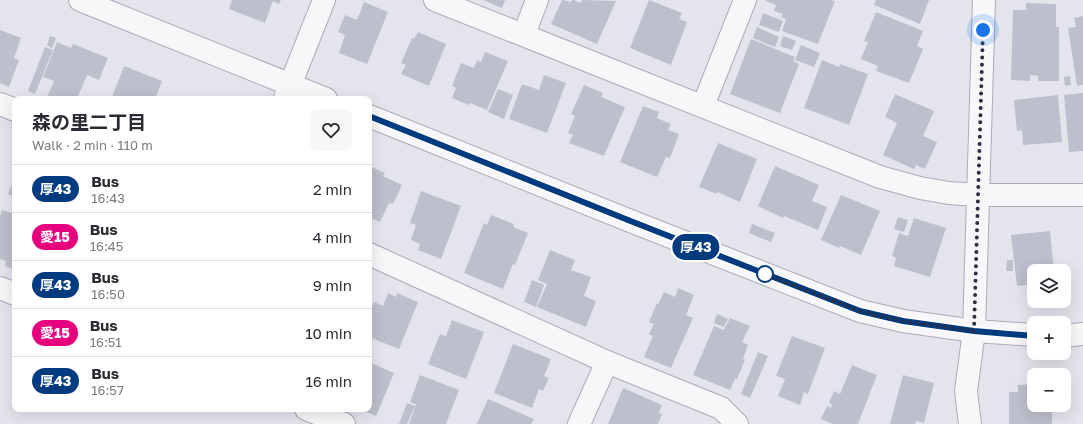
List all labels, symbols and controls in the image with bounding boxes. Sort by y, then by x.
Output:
your location [973,20,993,40]
button: heart [310,109,352,151]
text: 森の里二丁目 [32,110,146,133]
text: Walk · 2 min · 110 m [32,137,153,153]
text: Bus [91,172,119,190]
text: 厚43 [40,180,71,197]
text: 2 min [313,180,352,198]
text: 16:43 [91,190,125,206]
text: Bus [90,220,118,238]
text: 愛15 [40,228,70,245]
text: 4 min [313,228,352,246]
line badge: 厚43 [673,234,719,260]
text: 16:45 [90,238,123,254]
text: 厚43 [680,238,712,255]
map controls [1027,264,1071,412]
button: layers [1027,264,1071,308]
unlabelled marker [756,265,774,283]
text: Bus [91,268,119,286]
text: 厚43 [40,276,71,293]
text: 9 min [313,276,352,294]
text: 16:50 [91,286,125,302]
text: Bus [90,316,118,334]
button: + [1027,316,1071,360]
text: 愛15 [40,324,70,341]
text: 10 min [305,324,352,342]
text: 16:51 [90,334,122,350]
text: Bus [91,364,119,382]
button: − [1027,368,1071,412]
text: 厚43 [40,372,71,389]
text: 16 min [305,372,352,390]
text: 16:57 [91,382,124,398]

